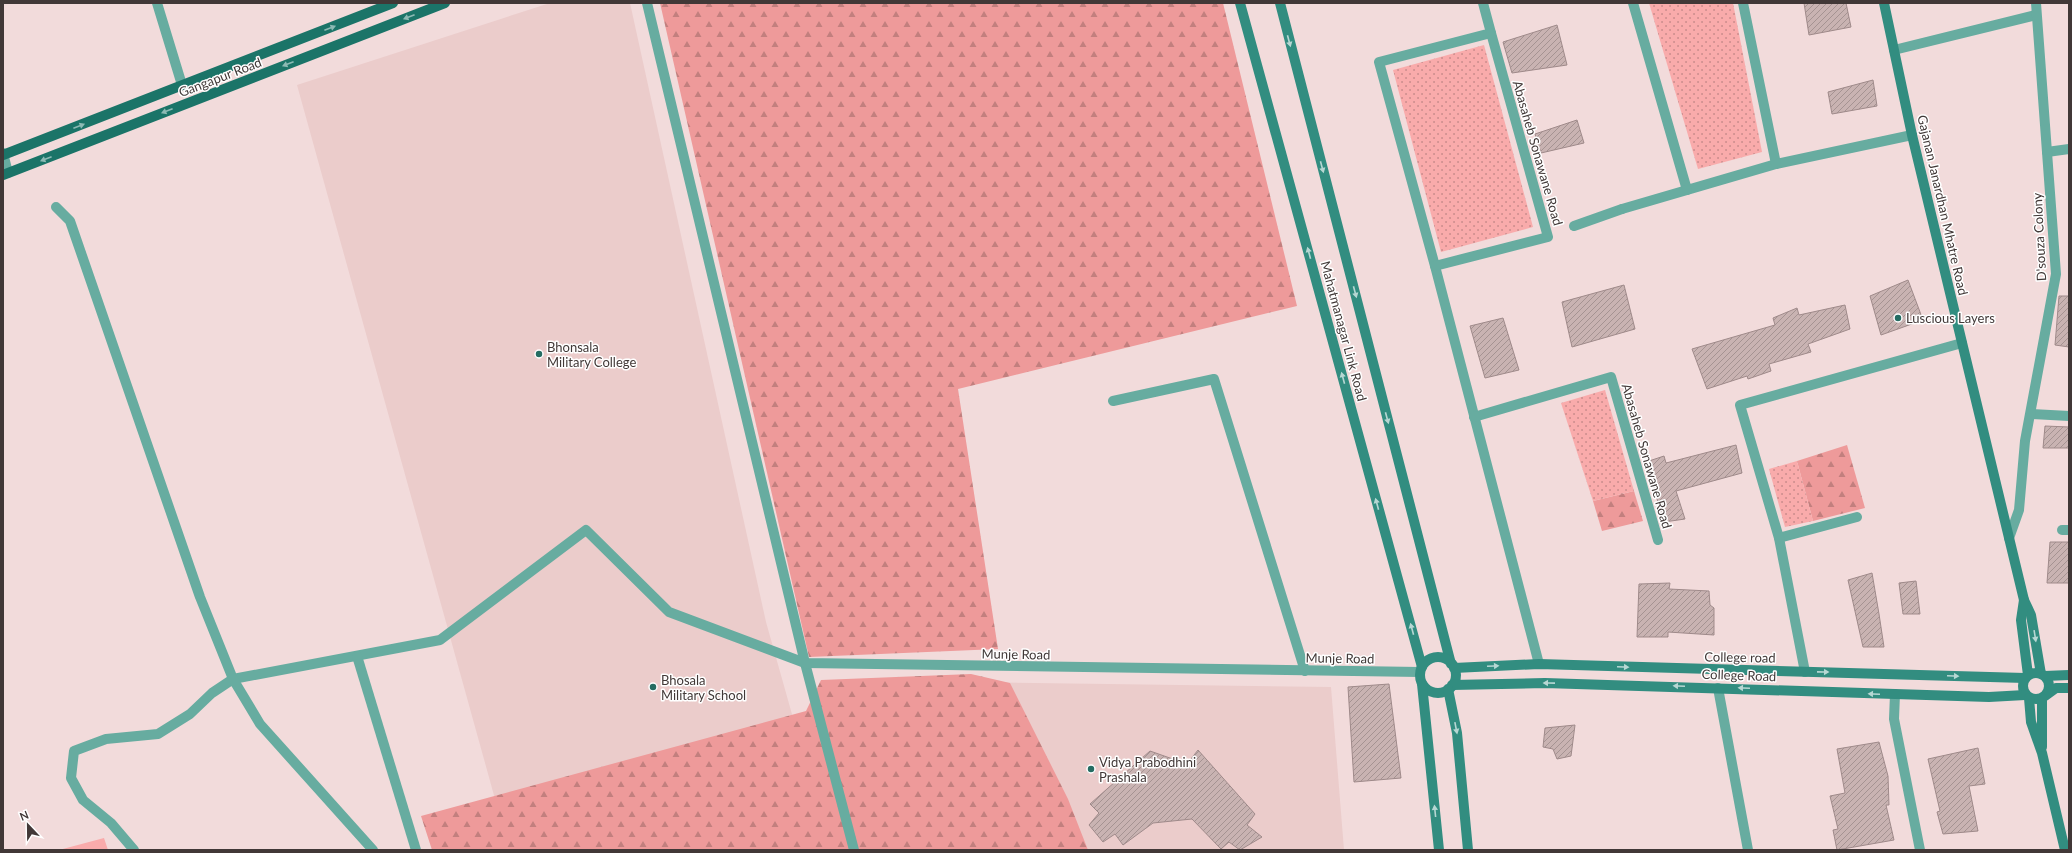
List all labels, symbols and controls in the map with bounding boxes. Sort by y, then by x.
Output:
one-way arrow [403,15,415,21]
one-way arrow [325,24,337,30]
one-way arrow [1287,35,1293,47]
street label: Gangapur Road [176,54,264,100]
one-way arrow [282,62,294,68]
street label: Abasaheb Sonawane Road [1510,79,1566,227]
one-way arrow [160,109,172,115]
street label: Gajanan Janardhan Mhatre Road [1914,113,1972,297]
one-way arrow [73,122,85,128]
one-way arrow [39,156,51,162]
one-way arrow [1319,161,1325,173]
street label: D'souza Colony [2029,192,2049,282]
one-way arrow [1306,247,1312,259]
street label: Mahatmanagar Link Road [1318,259,1370,403]
one-way arrow [1352,286,1358,299]
place label: Luscious Layers [1906,310,1995,326]
marker: Luscious Layers [1893,313,1903,323]
place label: Bhonsala Military College [547,339,636,370]
marker: Bhonsala Military College [534,349,544,359]
one-way arrow [1340,372,1346,384]
street label: Abasaheb Sonawane Road [1619,382,1675,530]
one-way arrow [1385,412,1391,424]
one-way arrow [1374,498,1380,510]
one-way arrow [1408,623,1414,635]
one-way arrow [2032,630,2038,642]
street label: Munje Road [982,645,1050,663]
street label: College road [1704,648,1776,666]
street label: Munje Road [1306,649,1374,667]
one-way arrow [1487,663,1499,670]
one-way arrow [1617,664,1630,670]
street label: College Road [1701,666,1777,684]
one-way arrow [1817,669,1830,675]
place label: Bhosala Military School [661,672,746,703]
one-way arrow [1947,672,1959,679]
one-way arrow [1542,680,1555,686]
marker: Bhosala Military School [648,682,658,692]
one-way arrow [1673,683,1685,690]
one-way arrow [1738,685,1750,692]
one-way arrow [1868,690,1880,697]
one-way arrow [1453,721,1459,734]
place label: Vidya Prabodhini Prashala [1099,754,1196,785]
marker: Vidya Prabodhini Prashala [1086,764,1096,774]
north arrow [8,805,48,845]
one-way arrow [1432,805,1438,817]
text: N [18,808,30,823]

